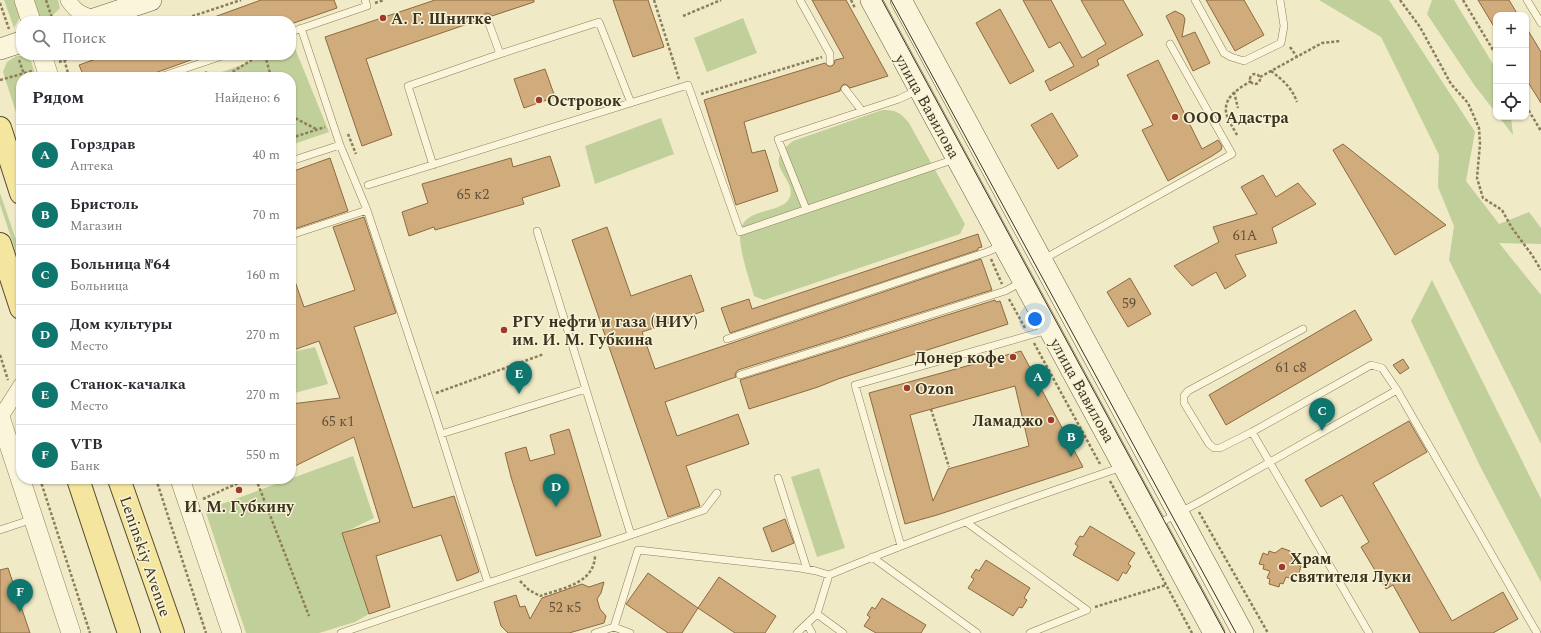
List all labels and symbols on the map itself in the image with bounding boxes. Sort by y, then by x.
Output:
place label: А. Г. Шнитке [391,7,492,31]
marker: А. Г. Шнитке [378,13,388,23]
street label: улица Вавилова [888,49,966,163]
place label: Островок [547,89,622,113]
marker: Островок [534,95,544,105]
place label: ООО Адастра [1183,106,1289,130]
marker: ООО Адастра [1170,112,1180,122]
house number: 65 к2 [457,184,489,205]
house number: 61А [1233,225,1258,246]
house number: 59 [1122,293,1136,314]
your location [1025,309,1045,329]
place label: РГУ нефти и газа (НИУ) им. И. М. Губкина [512,310,698,352]
marker: РГУ нефти и газа (НИУ) им. И. М. Губкина [499,325,509,335]
street label: улица Вавилова [1043,333,1121,447]
place label: Донер кофе [915,346,1005,370]
marker: Донер кофе [1008,352,1018,362]
house number: 61 с8 [1275,357,1307,378]
pin: E [506,361,532,394]
pin: A [1025,364,1051,397]
place label: Ozon [915,377,954,401]
marker: Ozon [902,383,912,393]
pin: C [1309,398,1335,431]
place label: Ламаджо [973,409,1043,433]
house number: 65 к1 [322,411,354,432]
marker: Ламаджо [1046,415,1056,425]
pin: B [1058,424,1084,457]
pin: D [543,474,569,507]
marker: И. М. Губкину [234,485,244,495]
street label: Leninskiy Avenue [113,493,177,620]
place label: И. М. Губкину [184,495,295,519]
place label: Храм святителя Луки [1290,547,1411,589]
marker: Храм святителя Луки [1277,562,1287,572]
pin: F [7,579,33,612]
house number: 52 к5 [549,597,581,618]

